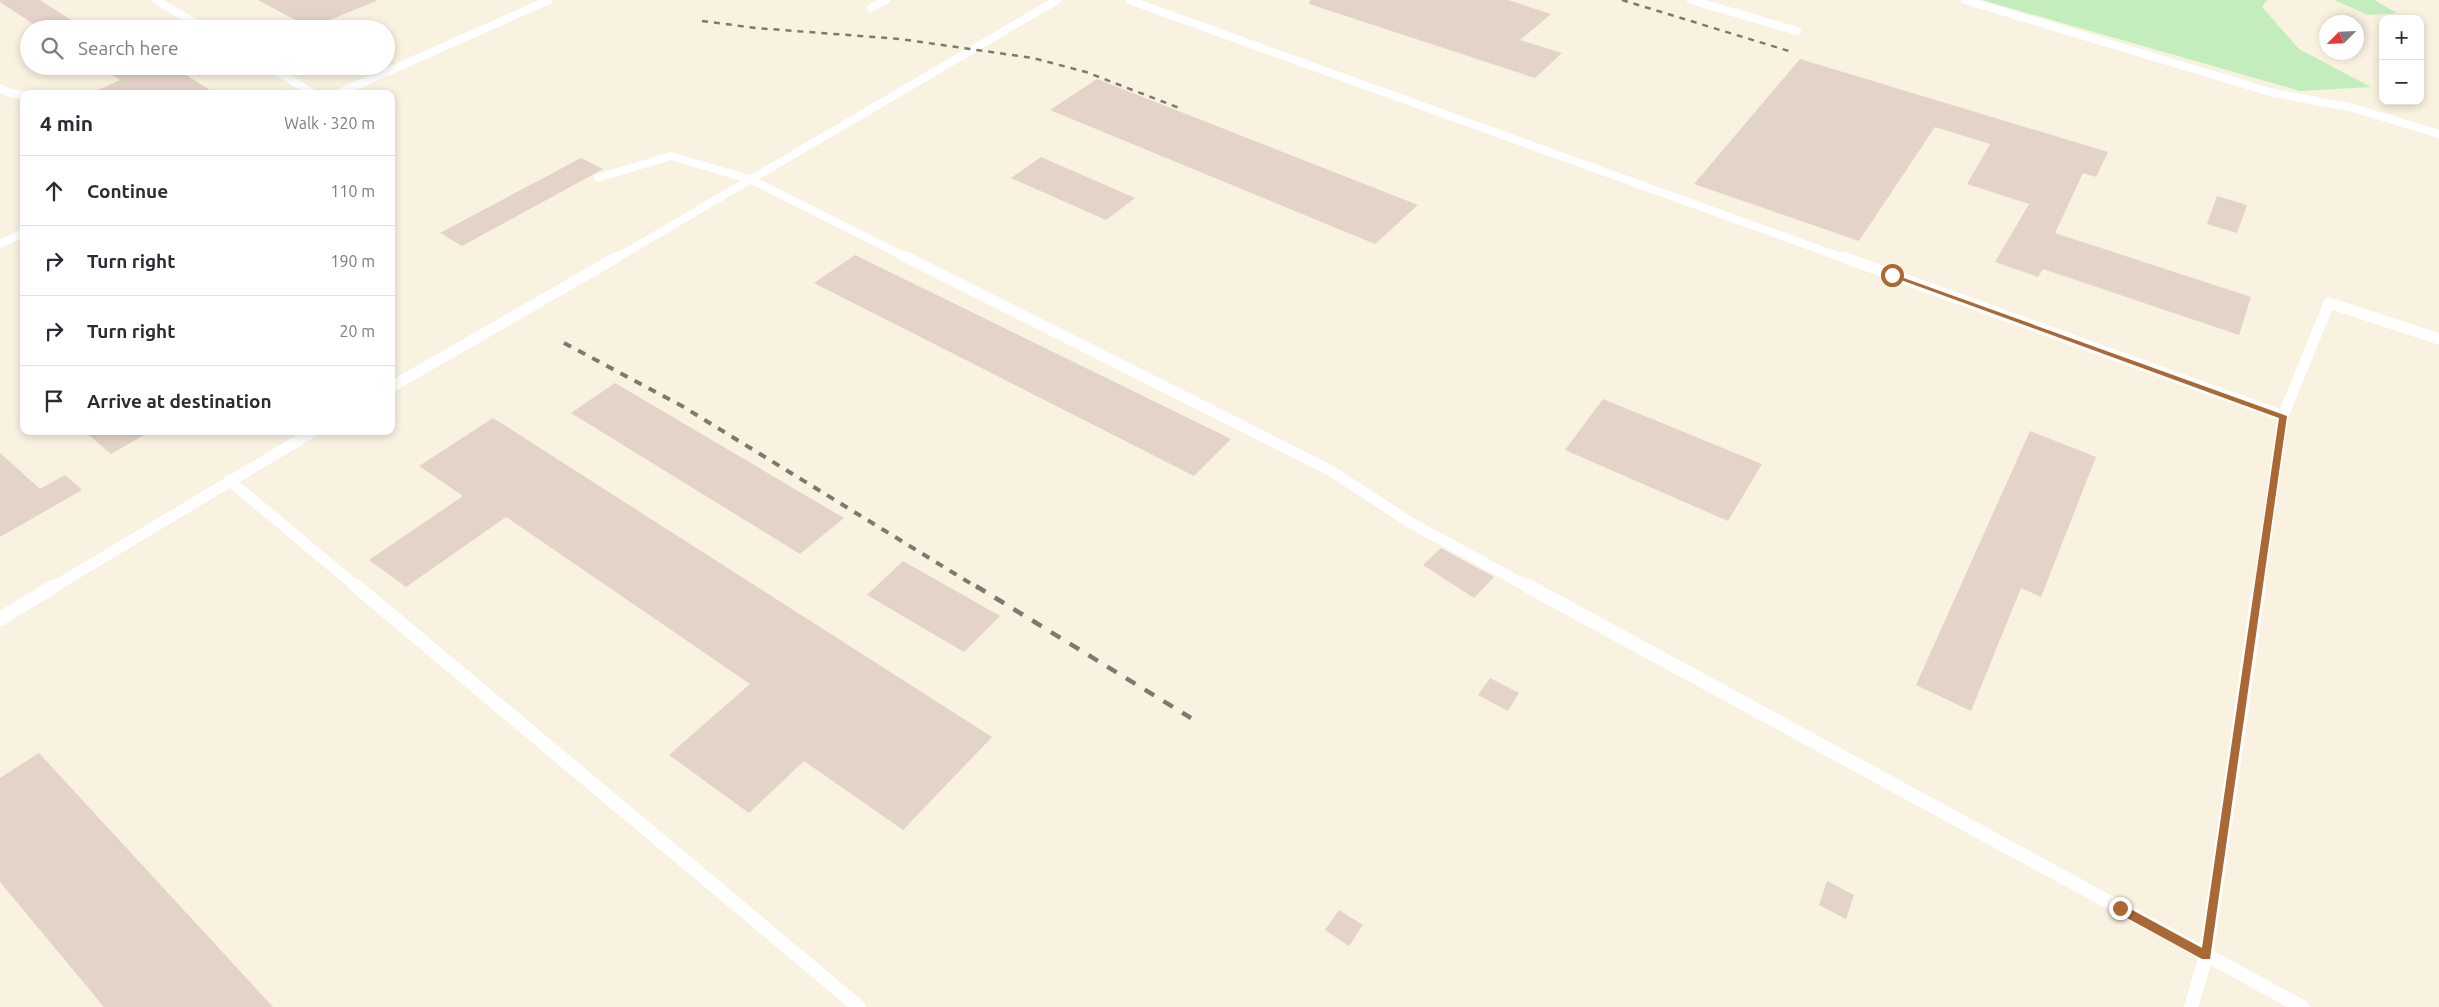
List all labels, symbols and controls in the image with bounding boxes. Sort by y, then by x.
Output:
north arrow [2319,15,2364,60]
map controls [2379,15,2424,105]
button: + [2379,15,2424,60]
search box [20,20,395,75]
icon: search [38,34,66,62]
text: Search here [78,37,178,59]
button: − [2379,60,2424,105]
text: 4 min [40,111,93,135]
text: Walk · 320 m [284,114,375,132]
icon: ahead [40,177,68,205]
text: Continue [87,180,168,202]
text: 110 m [330,182,375,200]
icon: right [40,247,68,275]
text: Turn right [87,250,175,272]
text: 190 m [330,252,375,270]
route start [1881,264,1904,287]
icon: right [40,317,68,345]
text: Turn right [87,320,175,342]
text: 20 m [339,322,375,340]
icon: arrive [40,387,68,415]
text: Arrive at destination [87,390,272,412]
route end [2109,897,2132,920]

